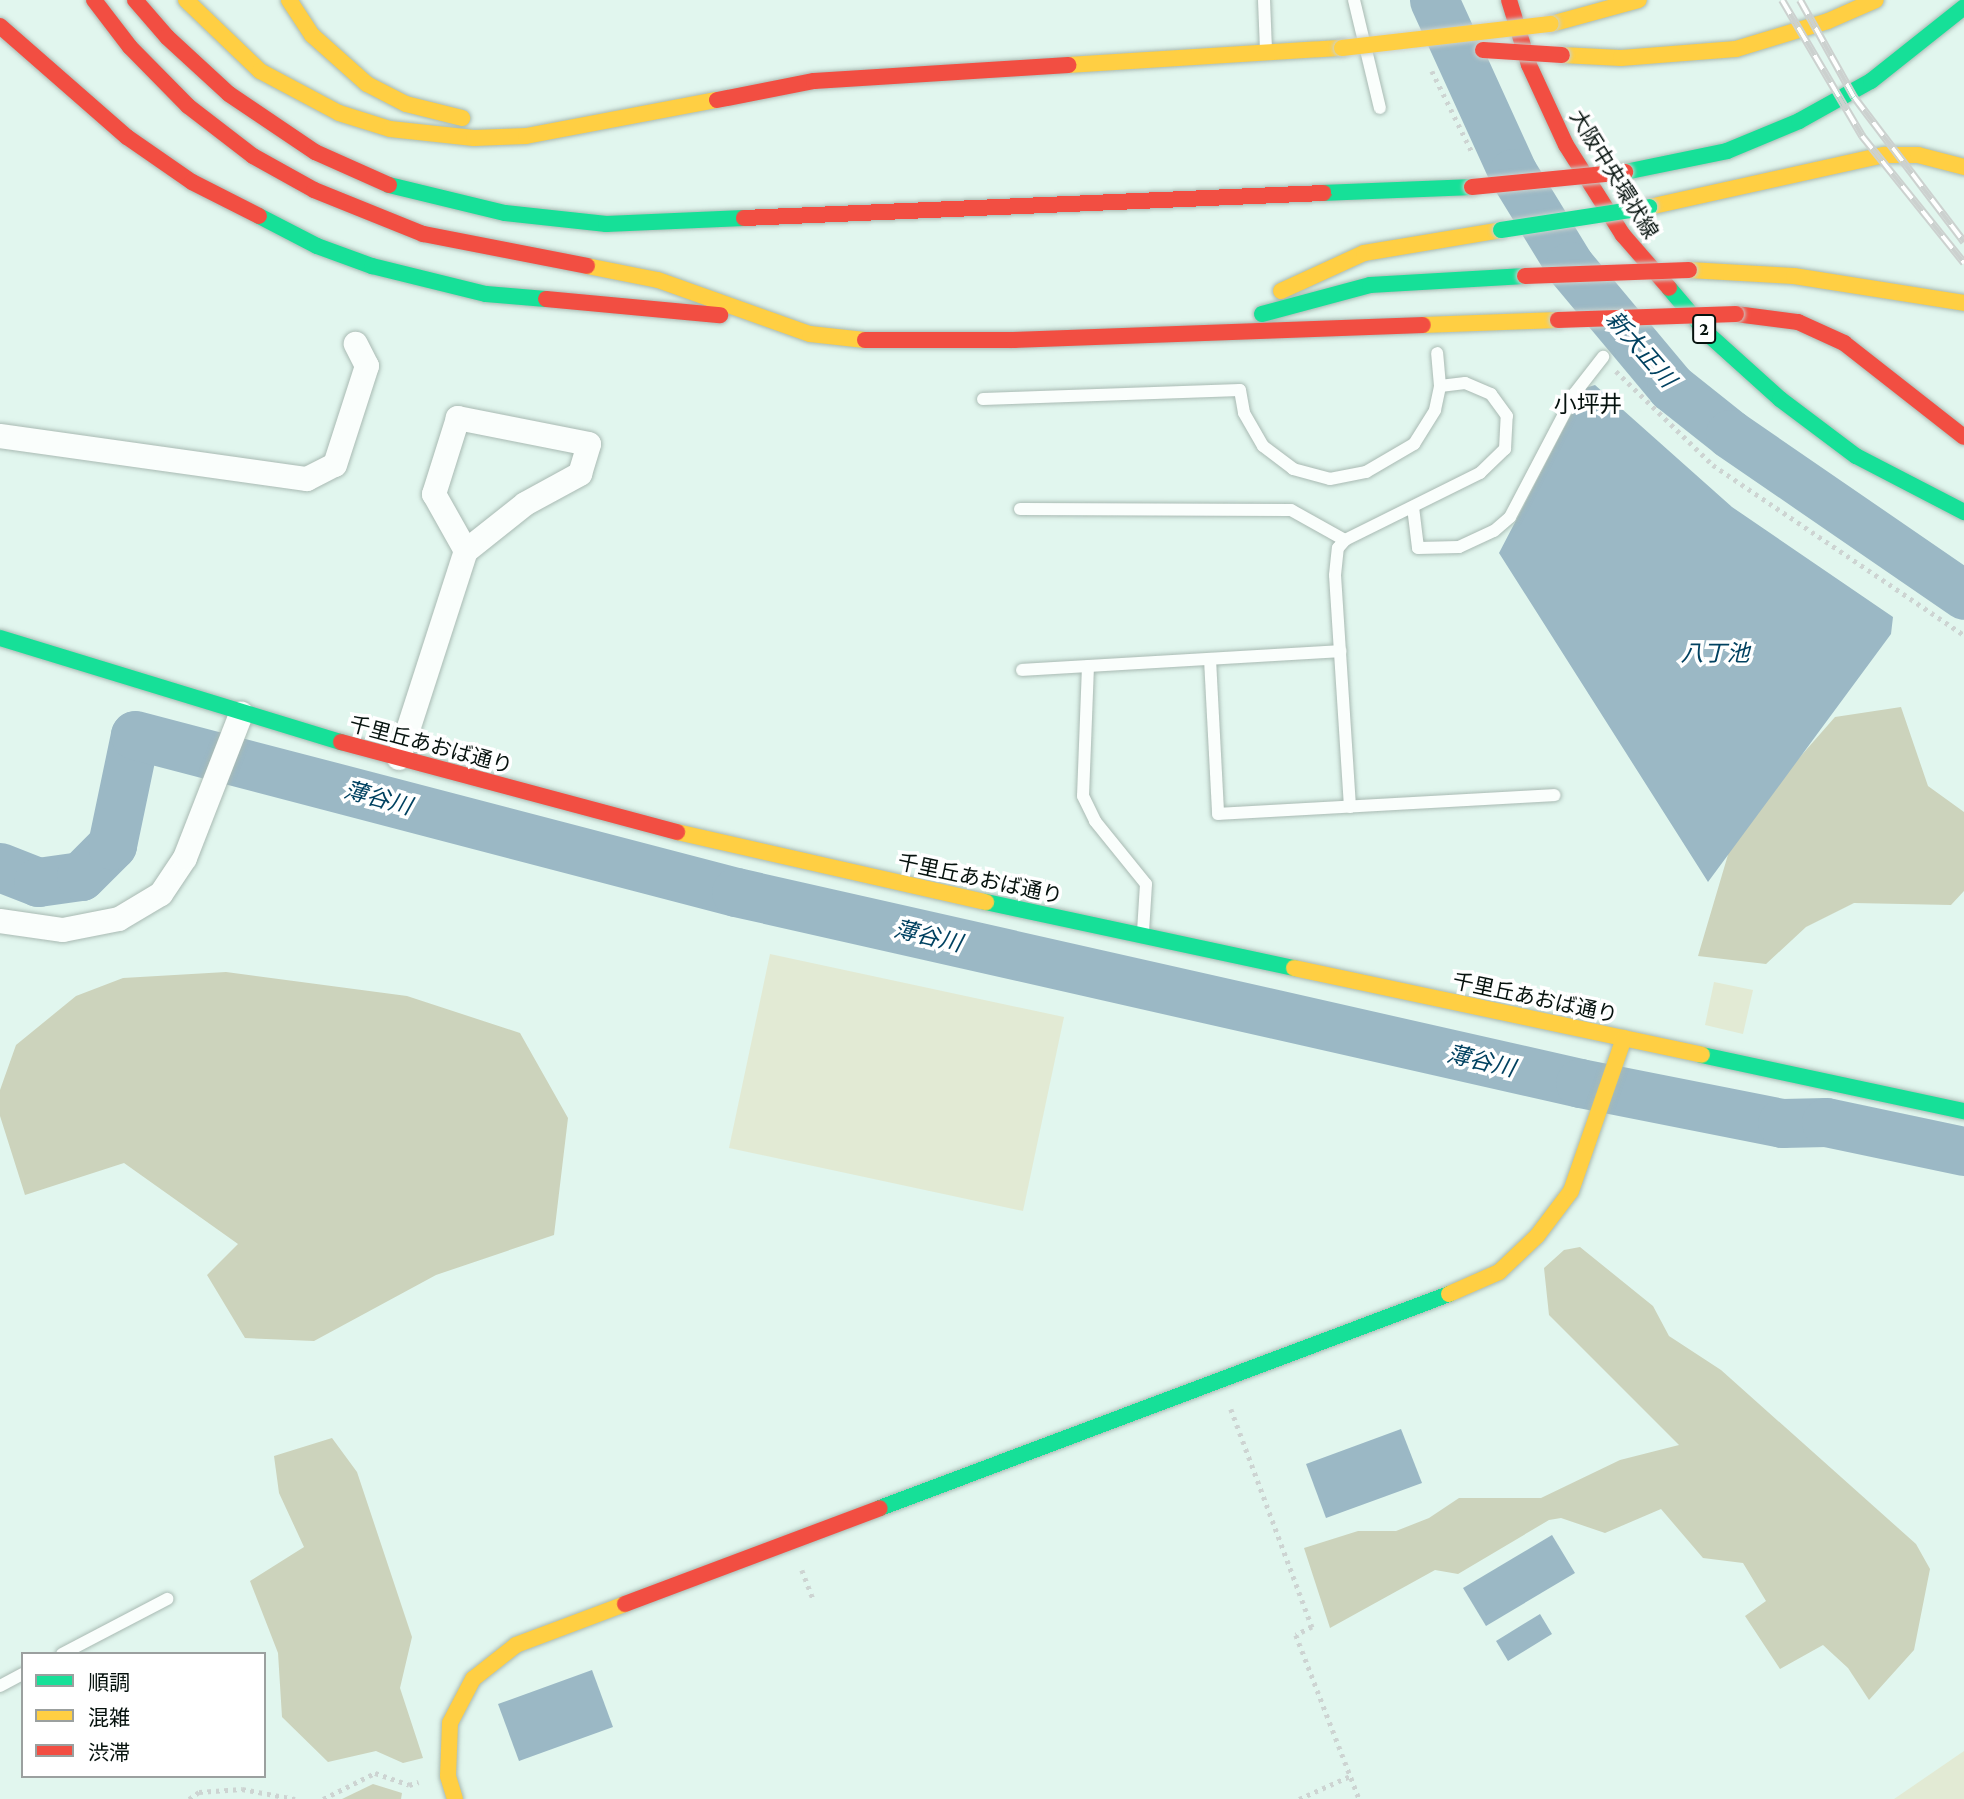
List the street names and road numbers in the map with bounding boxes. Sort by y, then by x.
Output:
street label: 大阪中央環状線 [1564,105,1664,243]
road number: 2 [1692,314,1716,344]
street label: 千里丘あおば通り [347,711,515,779]
street label: 千里丘あおば通り [895,849,1065,909]
street label: 千里丘あおば通り [1450,968,1620,1028]

